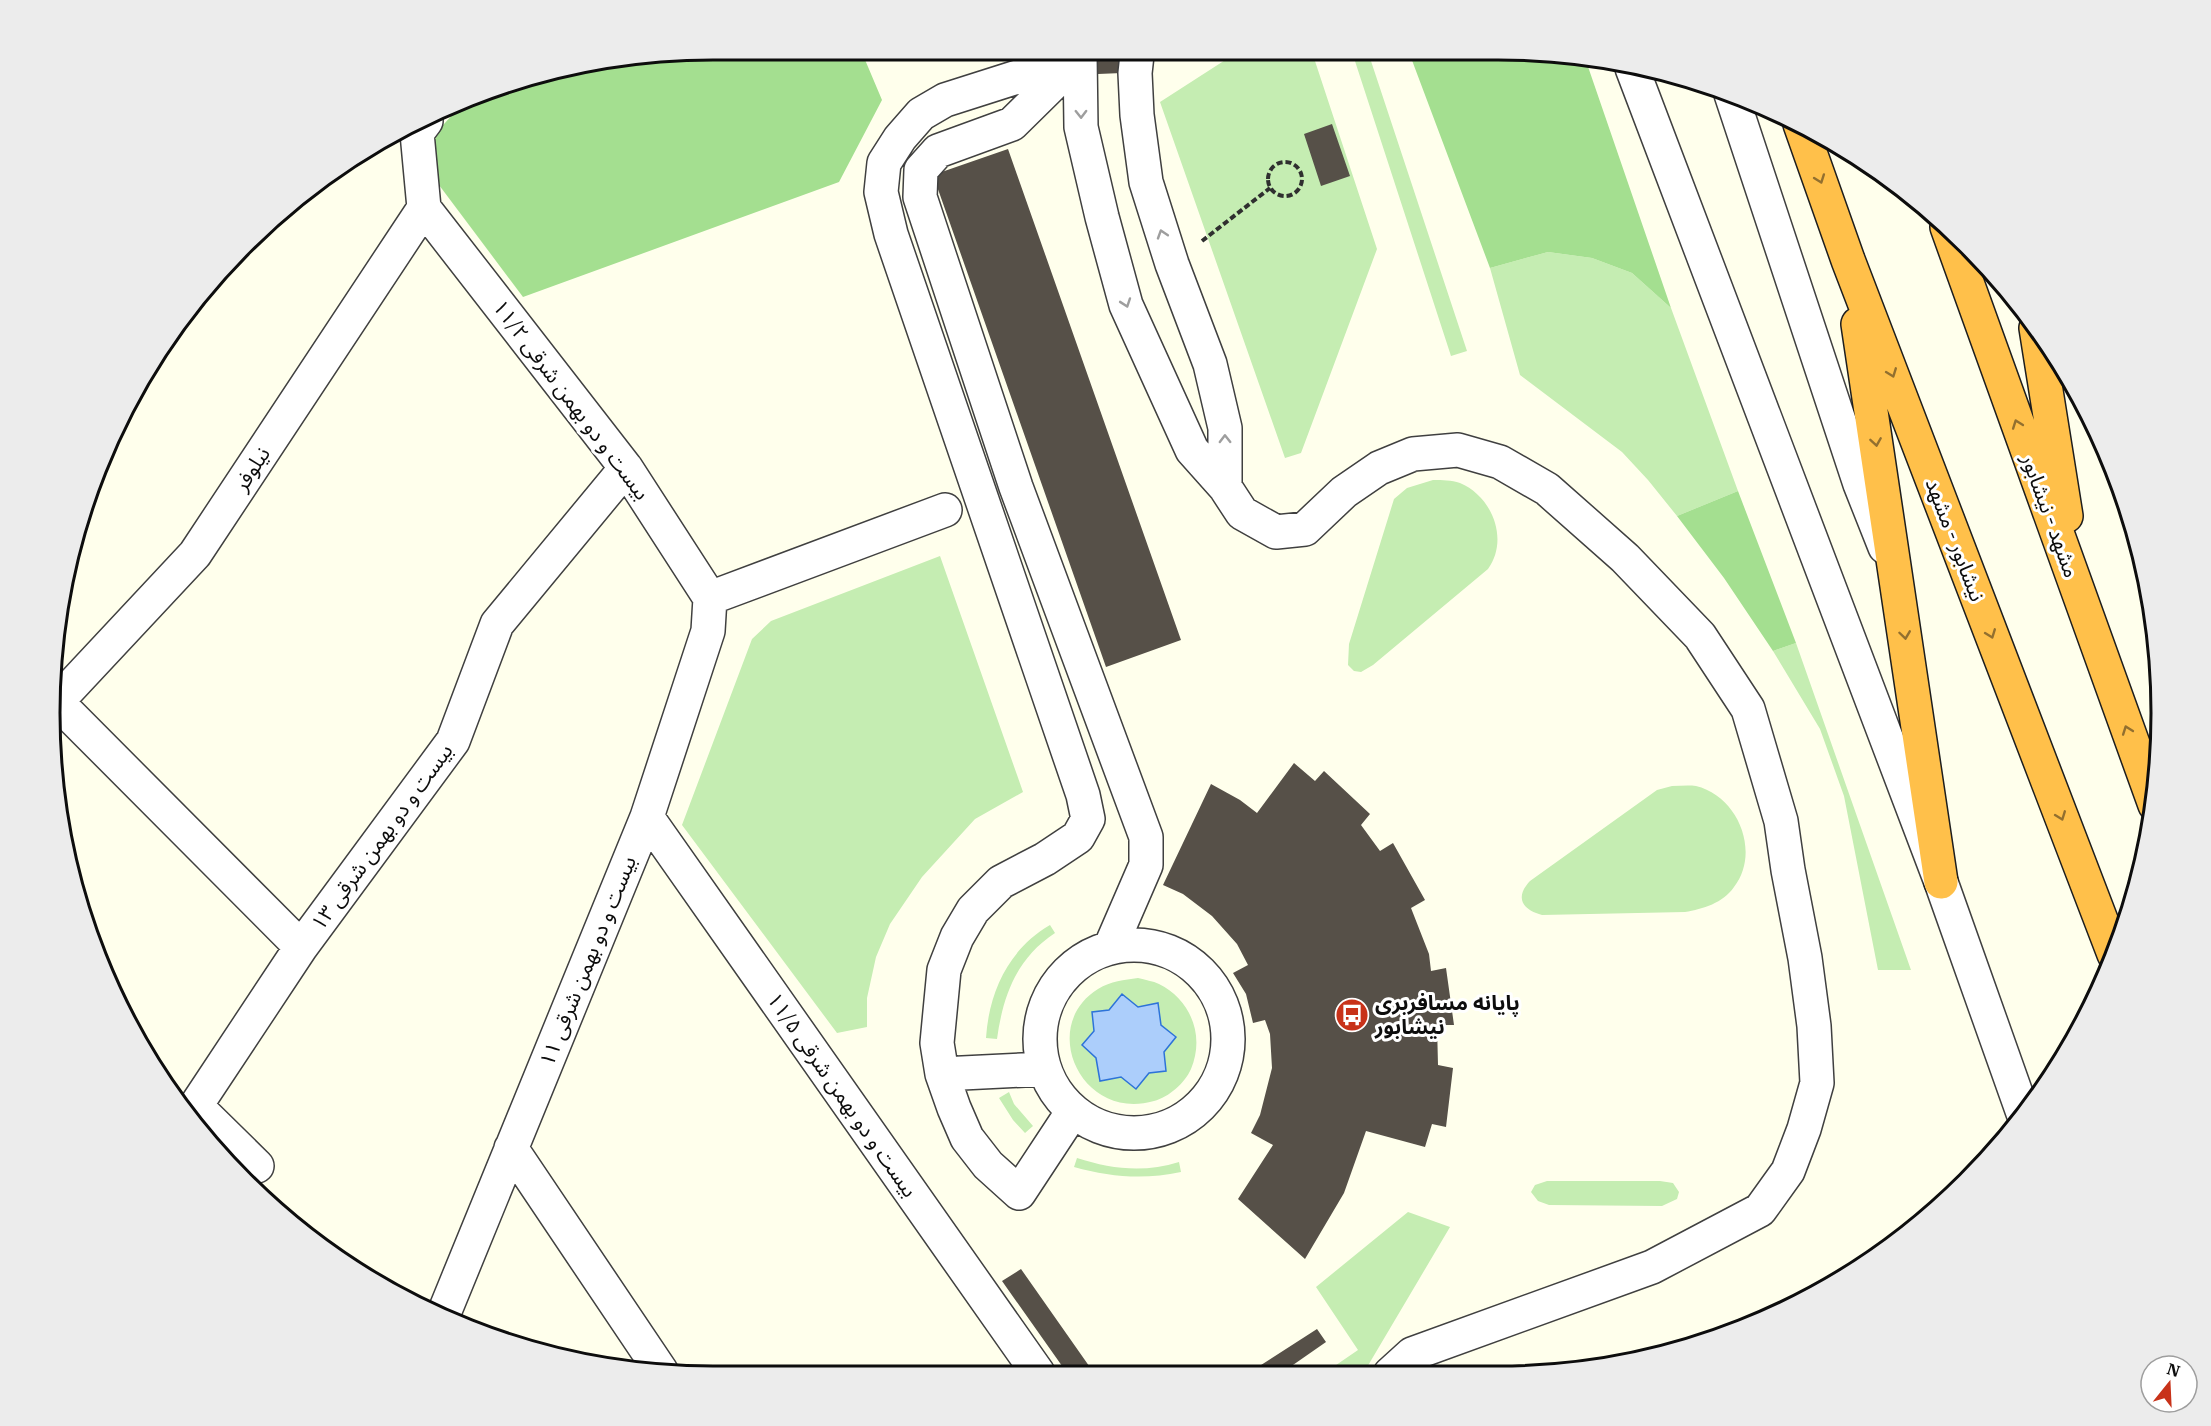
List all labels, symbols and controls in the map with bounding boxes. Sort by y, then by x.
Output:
one-way arrow [1075,109,1087,118]
one-way arrow [1812,173,1825,184]
one-way arrow [1157,229,1169,240]
street label: بیست و دو بهمن شرقی ۱۱/۲ [487,294,656,505]
one-way arrow [1119,297,1131,308]
one-way arrow [1884,367,1897,378]
one-way arrow [2012,419,2025,430]
one-way arrow [1219,435,1231,444]
one-way arrow [1869,438,1881,447]
street label: نیلوفر [226,441,276,497]
street label: مشهد - نیشابور [2015,449,2086,581]
street label: نیشابور - مشهد [1920,474,1992,605]
one-way arrow [1984,628,1996,639]
one-way arrow [1898,630,1910,640]
one-way arrow [2122,725,2135,736]
street label: بیست و دو بهمن شرقی ۱۳ [304,737,458,935]
one-way arrow [2053,810,2066,821]
street label: بیست و دو بهمن شرقی ۱۱ [532,851,642,1070]
street label: بیست و دو بهمن شرقی ۱۱/۵ [761,986,924,1202]
place label: پایانه مسافربری نیشابور [1374,988,1520,1040]
bus stop icon: پایانه مسافربری نیشابور [1334,997,1370,1033]
north arrow [2139,1354,2199,1414]
text: N [2165,1358,2183,1381]

